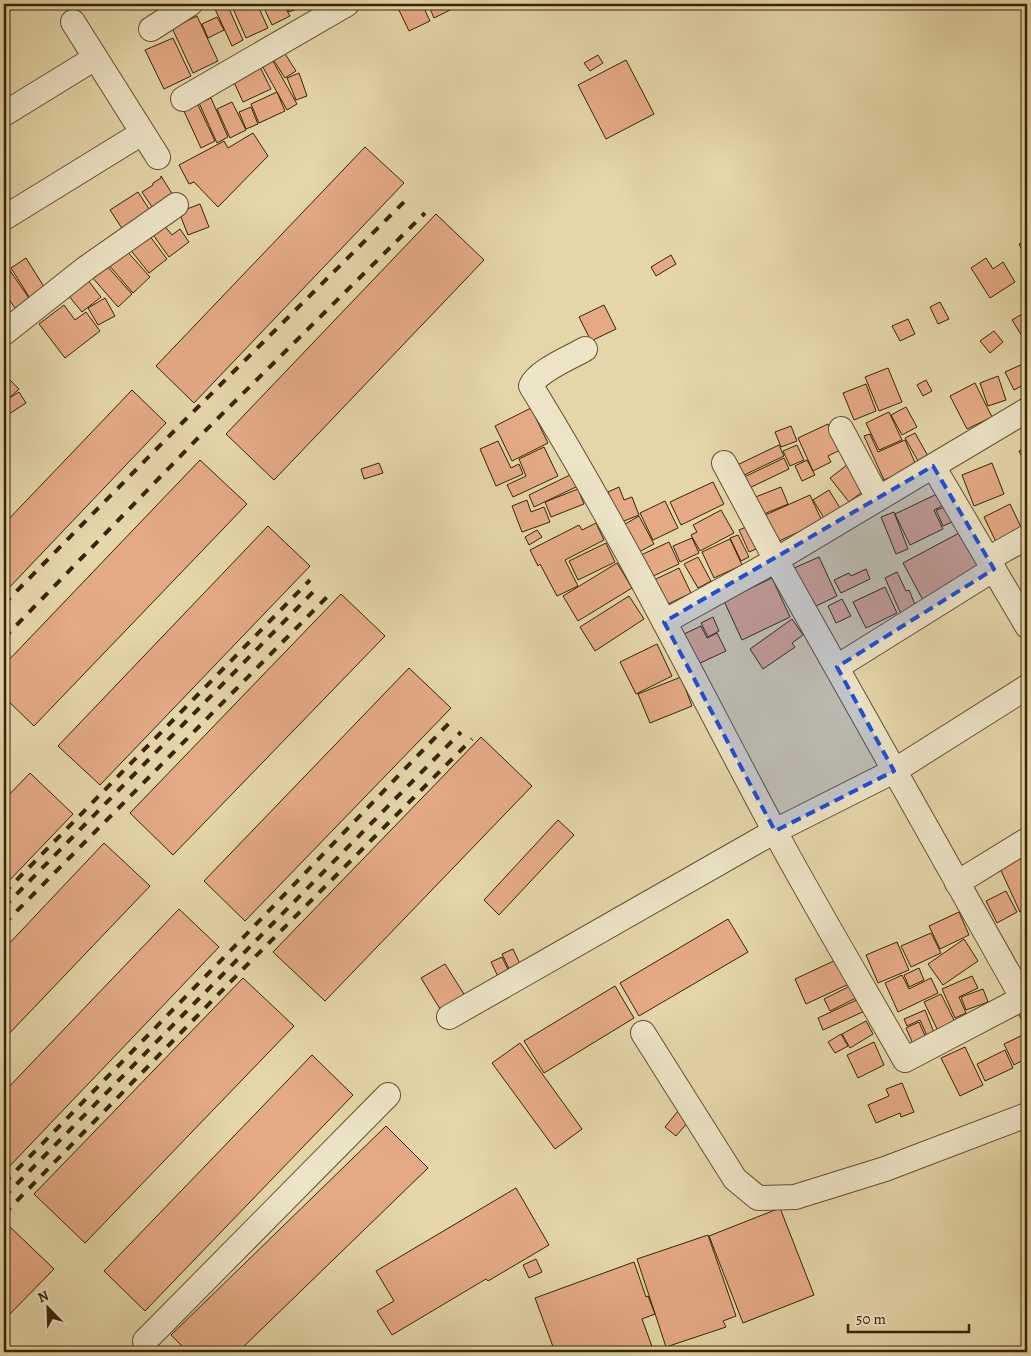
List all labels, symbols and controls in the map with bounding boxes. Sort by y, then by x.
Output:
north arrow [22,1284,72,1334]
text: N [35,1286,52,1307]
scale bar [848,1301,970,1333]
text: 50 m [856,1309,886,1329]

